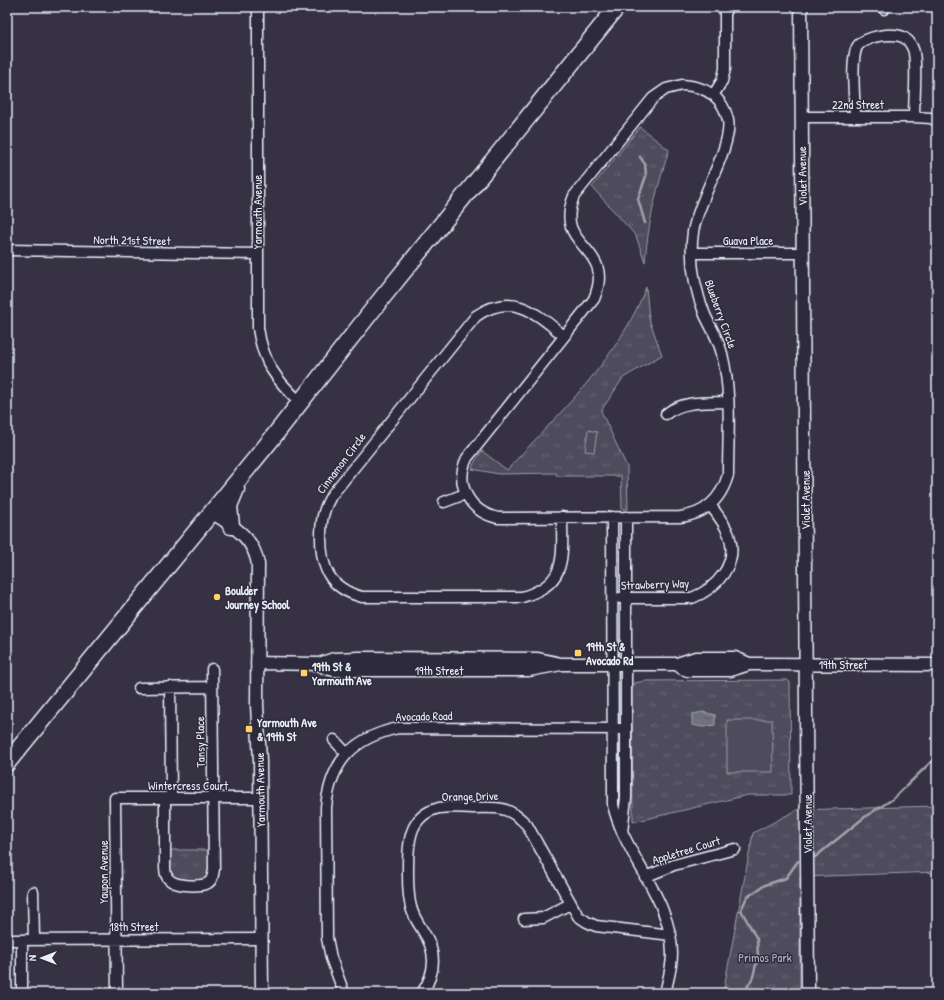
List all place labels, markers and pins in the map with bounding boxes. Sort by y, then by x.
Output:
place label: Boulder Journey School [225,582,291,614]
marker: Boulder Journey School [212,592,222,602]
place label: 19th St & Avocado Rd [586,638,634,669]
marker: 19th St & Avocado Rd [573,648,583,658]
place label: 19th St & Yarmouth Ave [311,658,372,689]
marker: 19th St & Yarmouth Ave [299,668,309,678]
place label: Yarmouth Ave & 19th St [256,714,317,745]
marker: Yarmouth Ave & 19th St [244,724,254,734]

